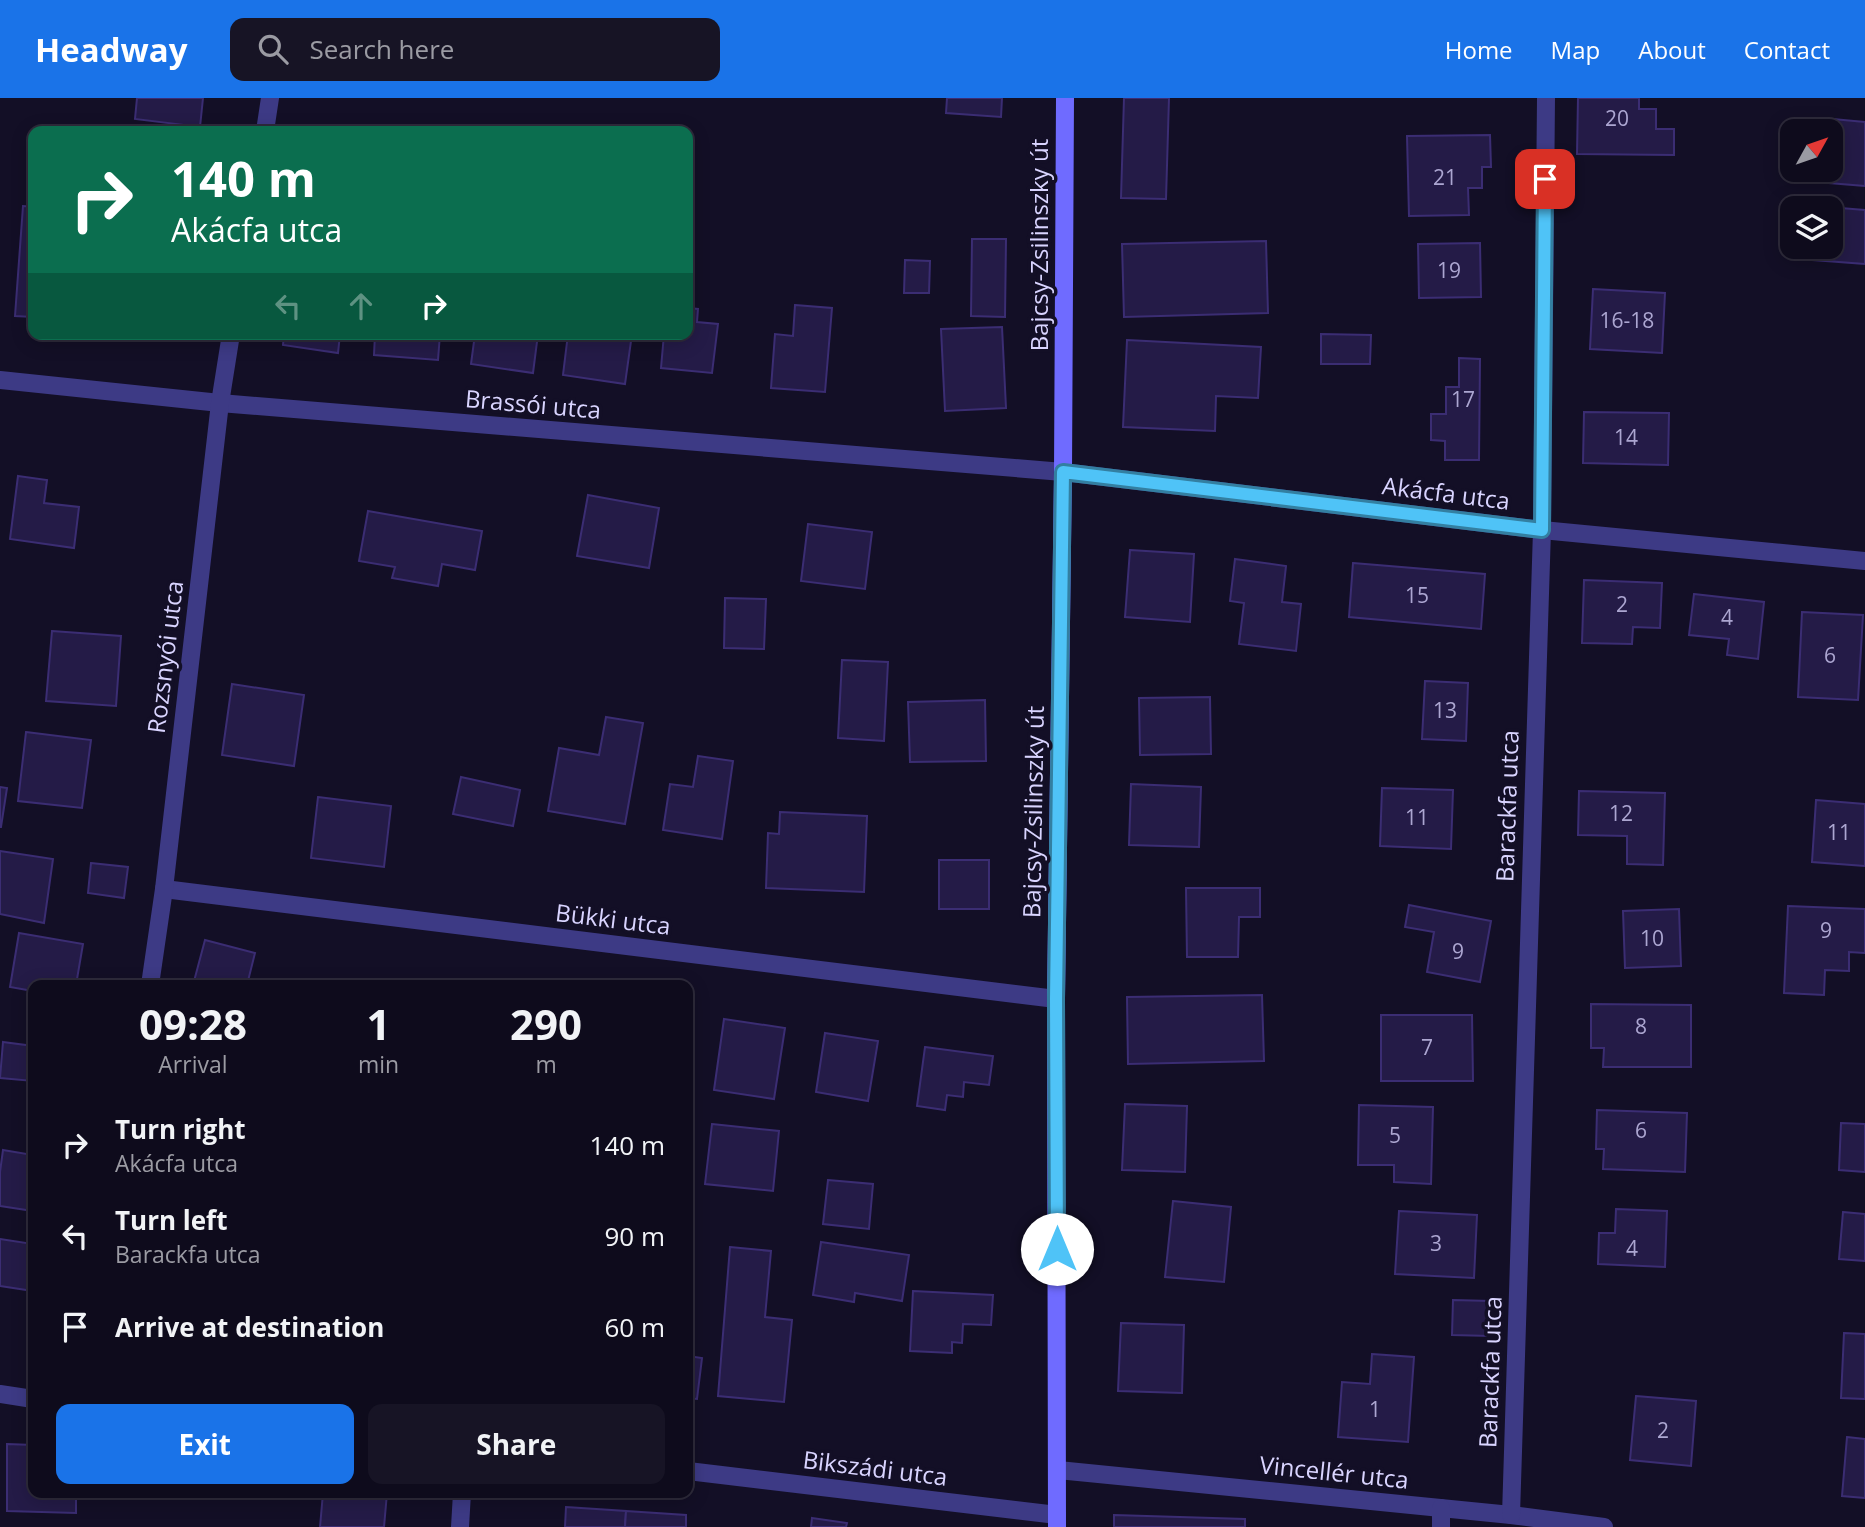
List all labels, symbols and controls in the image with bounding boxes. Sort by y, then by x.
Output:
search box [230,18,720,81]
text: Headway [35,27,188,72]
icon: search [254,30,292,68]
text: Search here [310,31,454,67]
text: Home [1445,33,1513,66]
text: Map [1551,33,1600,66]
text: About [1638,33,1706,66]
text: Contact [1744,33,1830,66]
house number: 20 [1605,104,1629,132]
north arrow [1780,119,1843,182]
map controls [1780,119,1843,259]
street label: Bajcsy-Zsilinszky út [1022,139,1055,351]
text: 140 m [171,145,316,211]
pin [1515,149,1575,209]
icon: right [56,154,147,245]
icon: arrive [1526,160,1564,198]
house number: 21 [1433,163,1457,191]
button: layers [1780,196,1843,259]
text: Akácfa utca [171,208,342,251]
house number: 19 [1437,256,1461,284]
icon: left [269,287,307,325]
icon: ahead [342,287,380,325]
icon: right [415,287,453,325]
house number: 16-18 [1600,306,1654,334]
street label: Brassói utca [464,381,602,426]
house number: 17 [1451,385,1475,413]
house number: 14 [1614,423,1638,451]
street label: Akácfa utca [1380,468,1512,517]
street label: Rozsnyói utca [139,579,190,735]
house number: 15 [1405,581,1429,609]
house number: 2 [1616,590,1628,618]
house number: 4 [1721,603,1733,631]
house number: 6 [1824,641,1836,669]
house number: 13 [1433,696,1457,724]
street label: Bajcsy-Zsilinszky út [1014,705,1051,918]
street label: Barackfa utca [1487,729,1526,882]
house number: 12 [1609,799,1633,827]
house number: 11 [1405,803,1429,831]
house number: 11 [1827,818,1851,846]
street label: Bükki utca [554,895,673,942]
house number: 9 [1820,916,1832,944]
house number: 10 [1640,924,1664,952]
house number: 9 [1452,937,1464,965]
text: 09:28 [139,995,247,1052]
text: 1 [366,995,391,1052]
text: 290 [510,995,582,1052]
house number: 8 [1635,1012,1647,1040]
house number: 7 [1421,1033,1433,1061]
text: Arrival [158,1048,228,1080]
text: min [358,1048,399,1080]
text: m [535,1048,557,1080]
text: Turn right [115,1111,246,1147]
house number: 6 [1635,1116,1647,1144]
house number: 5 [1389,1121,1401,1149]
icon: right [56,1126,94,1164]
text: 140 m [590,1127,665,1163]
text: Akácfa utca [115,1147,238,1179]
text: Turn left [115,1202,227,1238]
position arrow [1020,1212,1094,1286]
icon: left [56,1217,94,1255]
text: 90 m [604,1218,665,1254]
house number: 3 [1430,1229,1442,1257]
house number: 4 [1626,1234,1638,1262]
text: Barackfa utca [115,1238,261,1270]
street label: Barackfa utca [1470,1295,1509,1448]
icon: arrive [56,1308,94,1346]
text: Arrive at destination [115,1309,384,1345]
text: 60 m [604,1309,665,1345]
house number: 1 [1369,1395,1381,1423]
button: Exit [56,1404,354,1484]
button: Share [368,1404,665,1484]
house number: 2 [1657,1416,1669,1444]
street label: Bikszádi utca [801,1442,949,1493]
street label: Vincellér utca [1258,1447,1410,1496]

